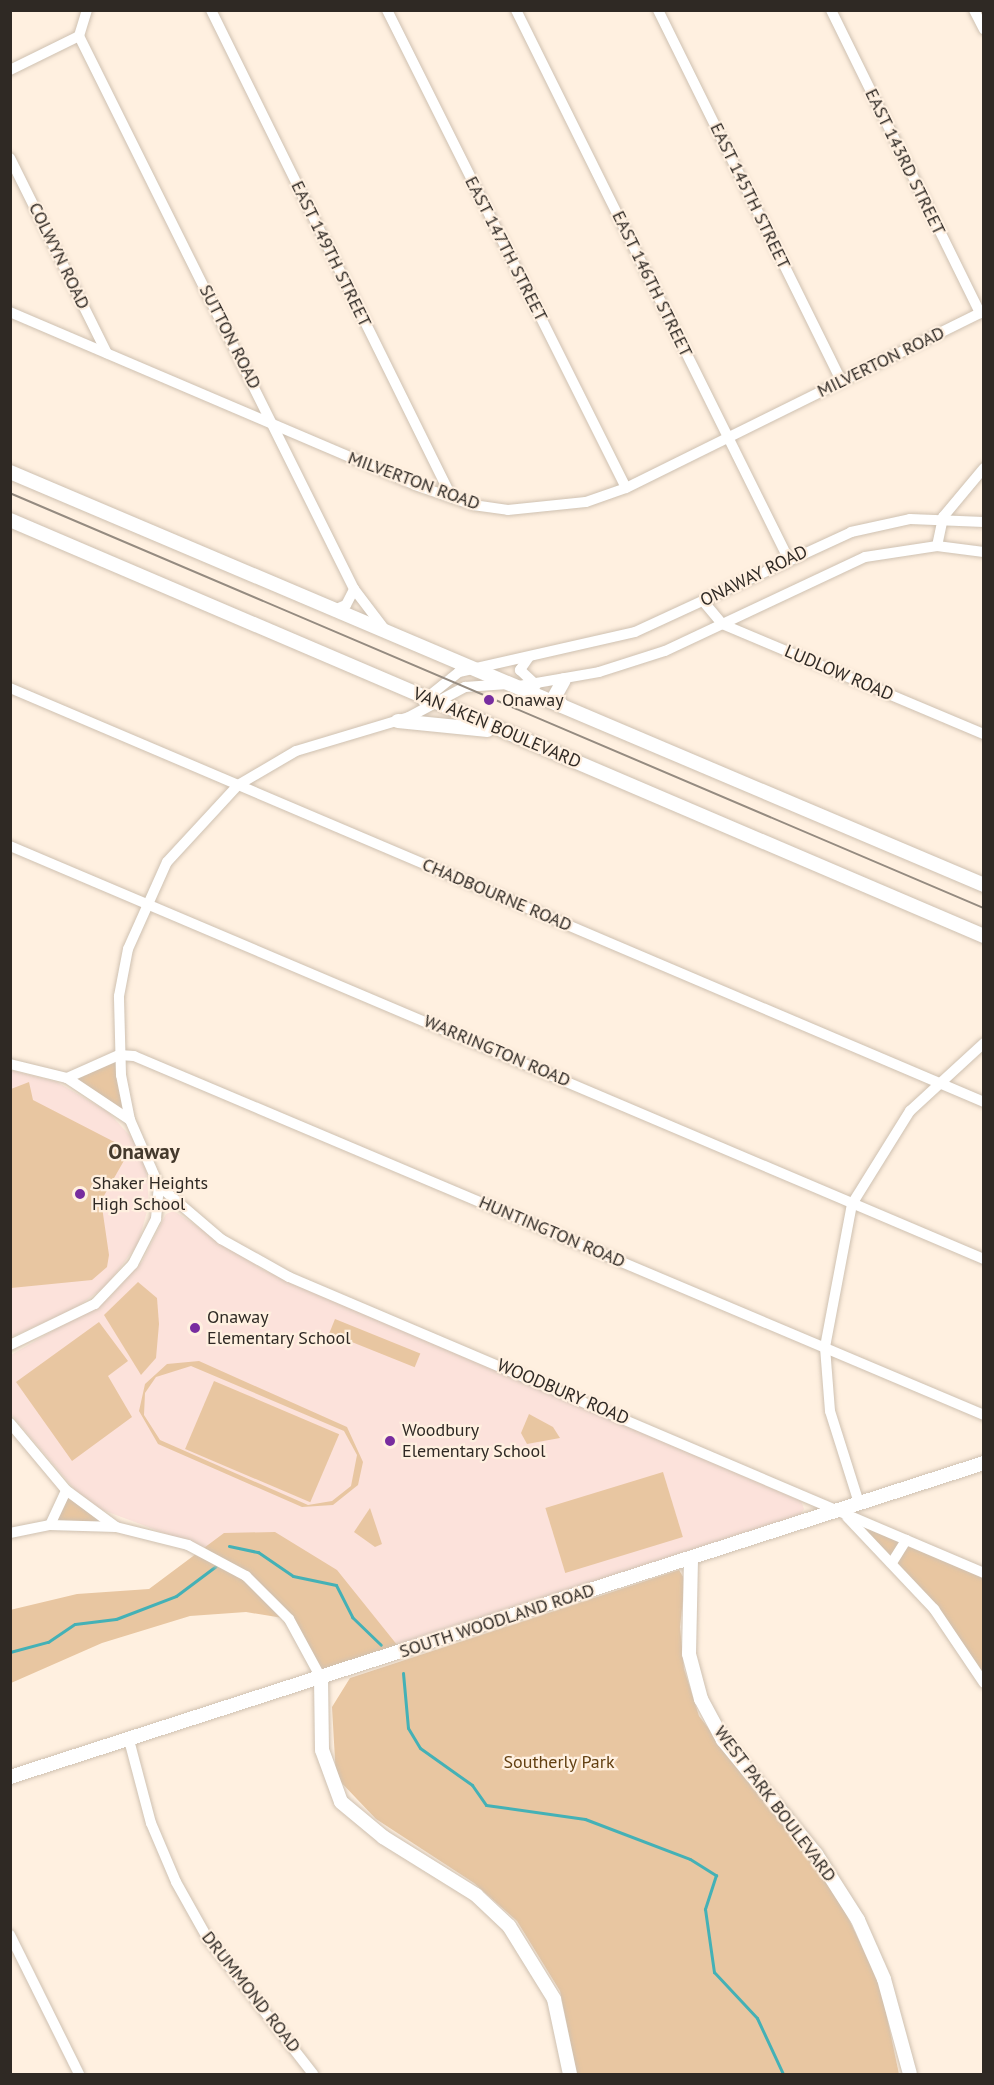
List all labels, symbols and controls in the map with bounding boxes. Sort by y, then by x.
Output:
street label: EAST 143RD STREET [860,85,950,239]
street label: EAST 145TH STREET [705,119,795,273]
street label: EAST 147TH STREET [460,173,552,325]
street label: EAST 149TH STREET [286,177,376,331]
street label: COLWYN ROAD [24,199,94,313]
street label: EAST 146TH STREET [607,207,697,361]
street label: SUTTON ROAD [194,281,266,393]
street label: MILVERTON ROAD [814,322,948,402]
street label: MILVERTON ROAD [345,447,483,515]
street label: ONAWAY ROAD [697,541,811,611]
street label: LUDLOW ROAD [781,640,897,706]
street label: VAN AKEN BOULEVARD [410,683,584,773]
place label: Onaway [502,689,564,711]
marker: Onaway [480,691,498,709]
street label: CHADBOURNE ROAD [419,854,575,936]
street label: WARRINGTON ROAD [420,1010,574,1092]
district label: Onaway [108,1139,180,1165]
place label: Shaker Heights High School [92,1173,208,1216]
marker: Shaker Heights High School [73,1187,87,1201]
street label: HUNTINGTON ROAD [476,1191,628,1273]
place label: Onaway Elementary School [207,1307,351,1350]
marker: Onaway Elementary School [188,1321,202,1335]
street label: WOODBURY ROAD [494,1354,632,1430]
place label: Woodbury Elementary School [402,1420,546,1462]
marker: Woodbury Elementary School [383,1434,397,1448]
street label: SOUTH WOODLAND ROAD [397,1579,597,1663]
street label: WEST PARK BOULEVARD [709,1721,841,1887]
park label: Southerly Park [503,1751,615,1773]
street label: DRUMMOND ROAD [197,1927,305,2057]

